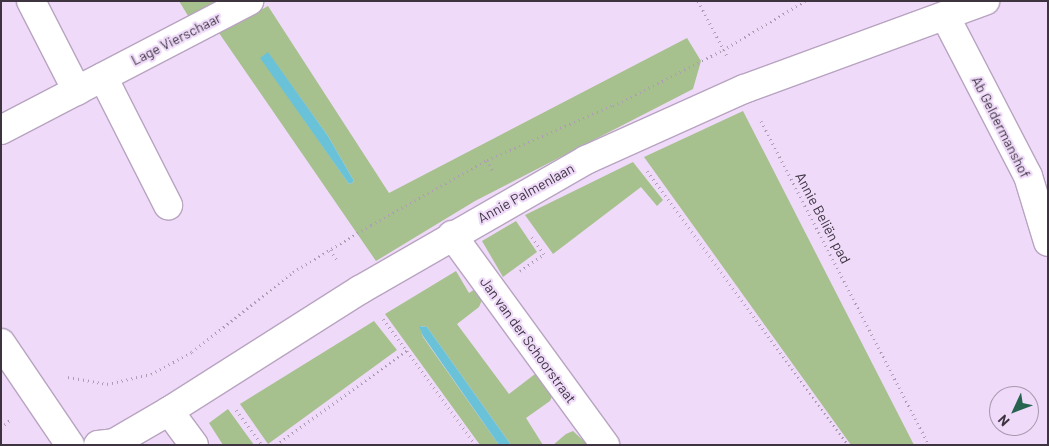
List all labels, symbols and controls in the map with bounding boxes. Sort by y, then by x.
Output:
street label: Lage Vierschaar [128,9,224,69]
street label: Ab Geldermanshof [968,74,1034,180]
street label: Annie Palmenlaan [475,160,577,226]
street label: Annie Beliën pad [792,170,854,266]
street label: Jan van der Schoorstraat [477,274,579,406]
north arrow [989,386,1039,436]
text: N [994,412,1013,430]

